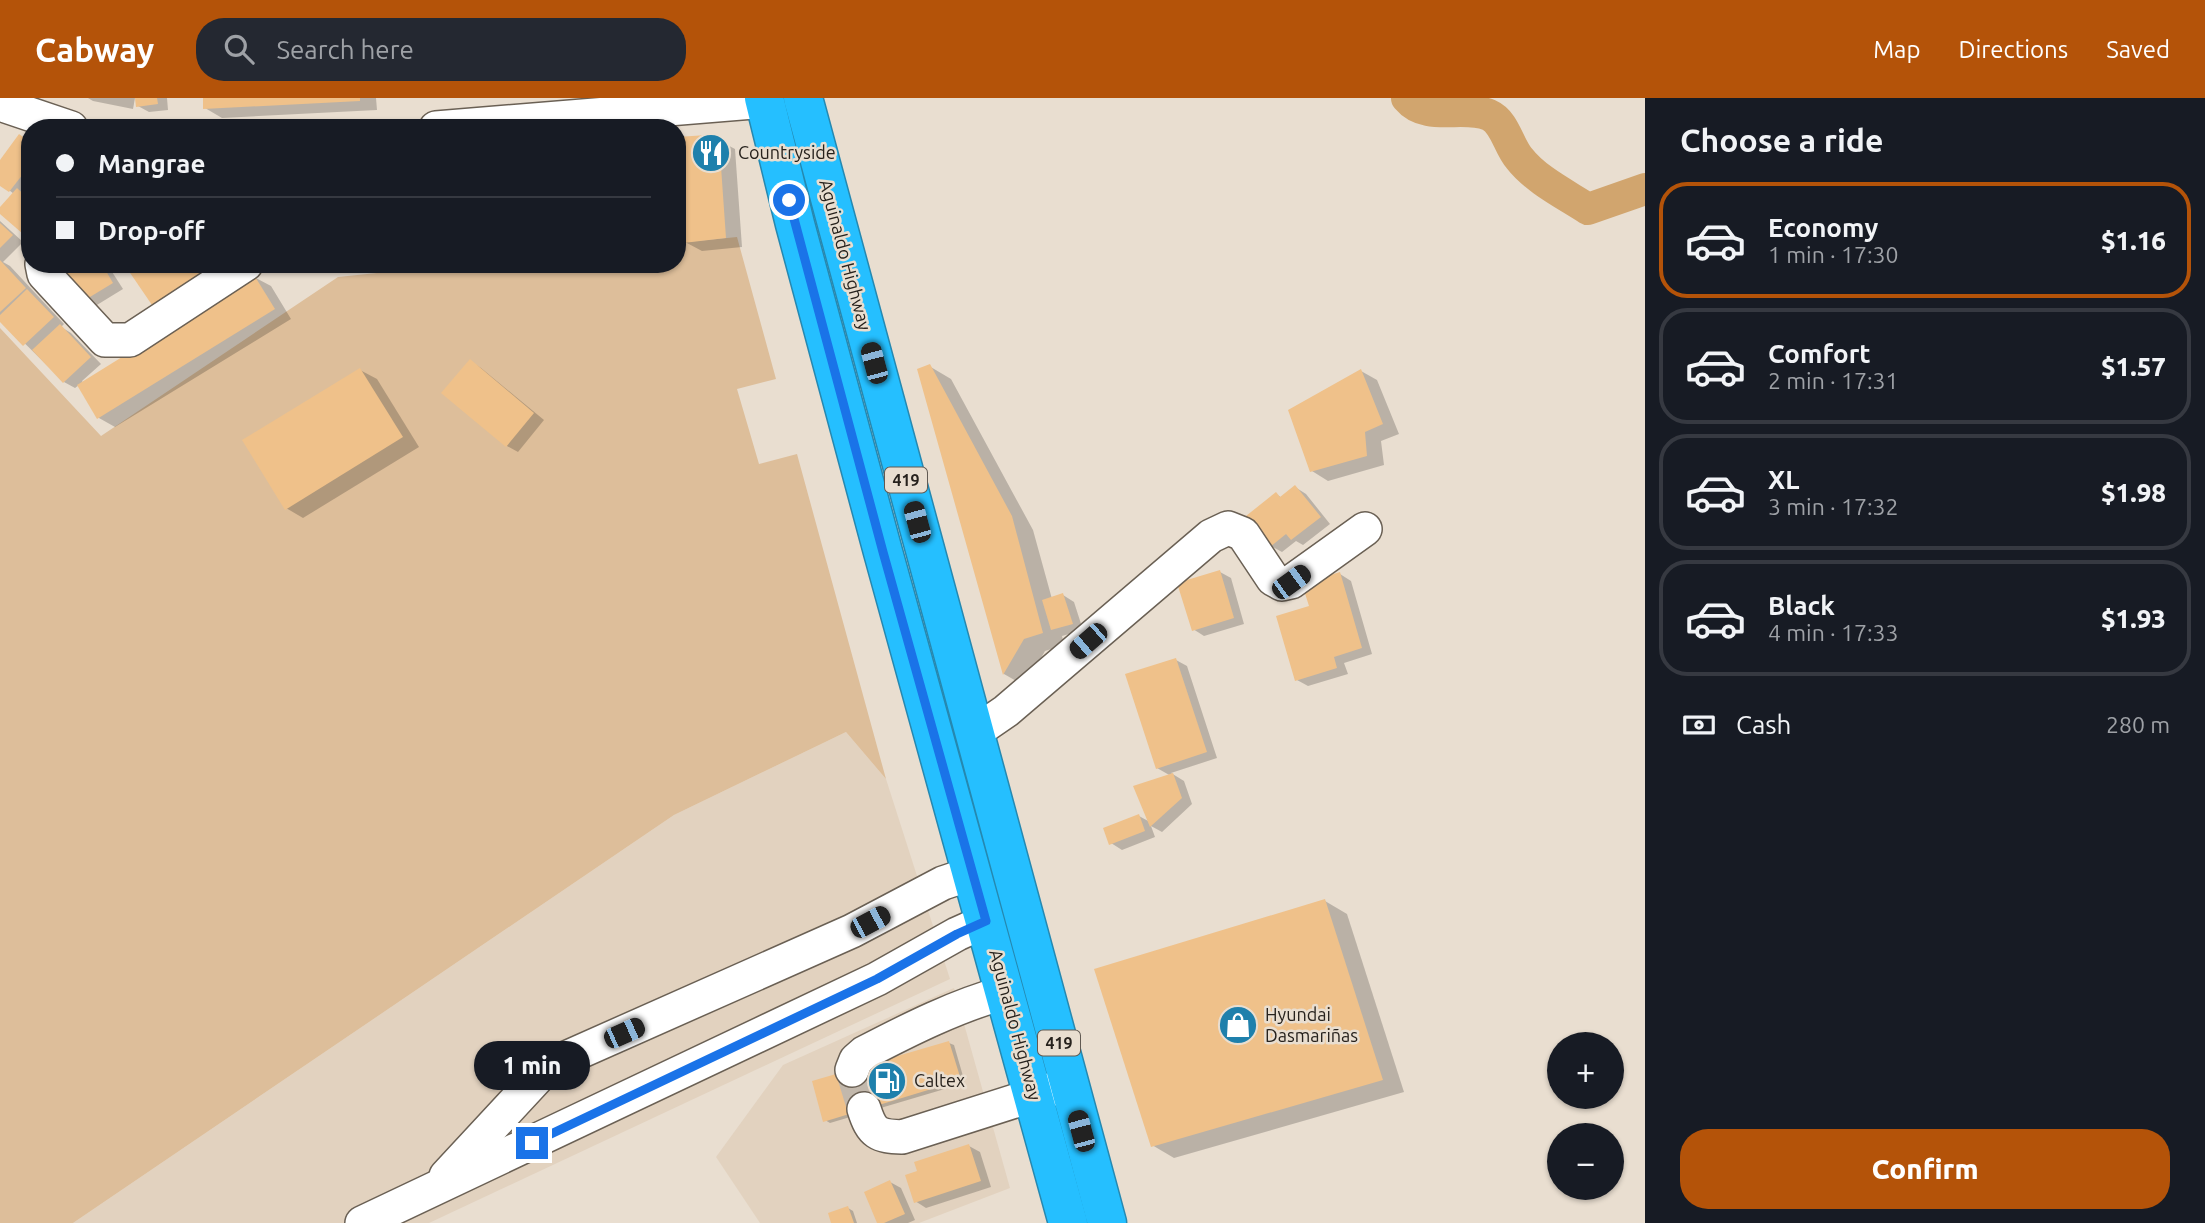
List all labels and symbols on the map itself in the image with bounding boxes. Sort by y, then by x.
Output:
restaurant icon: Countryside [690,132,732,174]
place label: Countryside [738,142,836,162]
street label: Aguinaldo Highway [816,177,876,333]
route start [773,184,805,216]
car [859,340,890,386]
road number: 419 [885,468,927,492]
car [902,499,933,545]
car [1268,561,1315,603]
car [1066,619,1111,663]
car [847,903,894,941]
street label: Aguinaldo Highway [986,947,1046,1103]
shop icon: Hyundai Dasmariñas [1217,1004,1259,1046]
place label: Hyundai Dasmariñas [1265,1004,1358,1045]
car [601,1015,648,1051]
road number: 419 [1038,1030,1080,1056]
callout: 1 min [474,1042,590,1090]
fuel station icon: Caltex [866,1060,908,1102]
place label: Caltex [914,1070,965,1090]
car [1066,1108,1097,1154]
route end [516,1127,548,1159]

